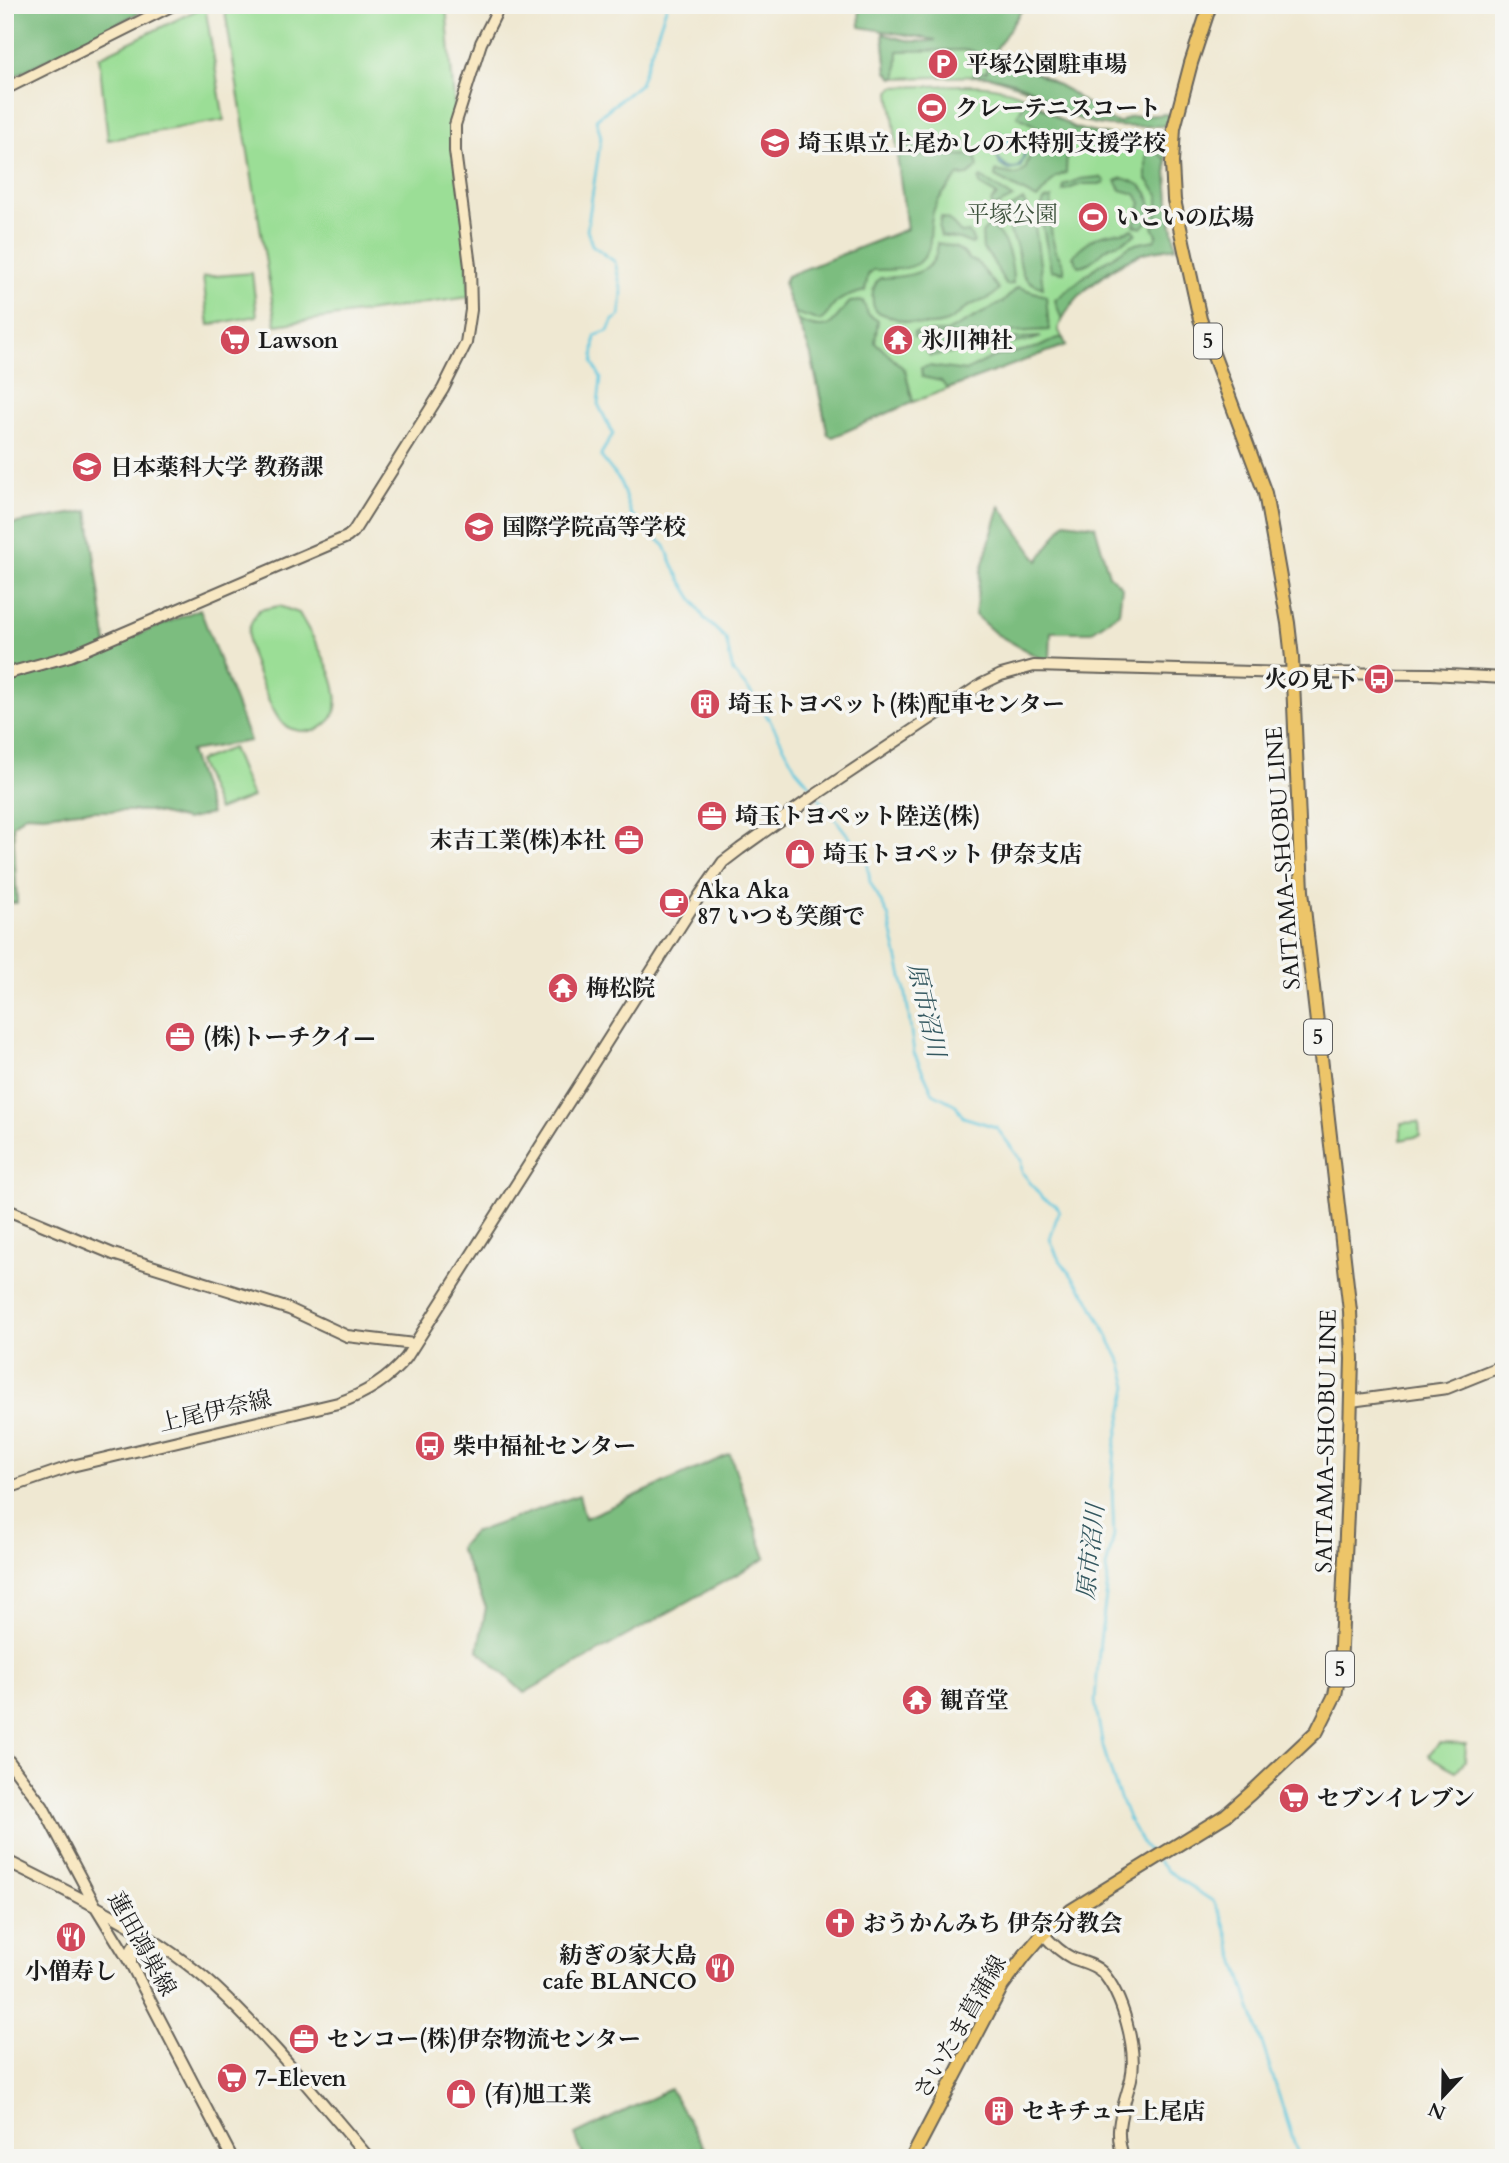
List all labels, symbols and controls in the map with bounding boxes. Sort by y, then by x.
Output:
parking icon: 平塚公園駐車場 [926,47,960,81]
place label: 平塚公園駐車場 [966,49,1127,80]
sports icon: クレーテニスコート [915,91,949,125]
place label: クレーテニスコート [955,93,1161,124]
school or university icon: 埼玉県立上尾かしの木特別支援学校 [758,126,792,160]
place label: 埼玉県立上尾かしの木特別支援学校 [798,128,1166,159]
park label: 平塚公園 [966,199,1058,230]
sports icon: いこいの広場 [1076,200,1110,234]
place label: いこいの広場 [1116,202,1254,233]
supermarket icon: Lawson [218,323,252,357]
temple icon: 氷川神社 [881,323,915,357]
road number: 5 [1194,324,1222,358]
place label: Lawson [258,325,338,356]
place label: 氷川神社 [921,325,1013,356]
school or university icon: 日本薬科大学 教務課 [70,450,104,484]
place label: 日本薬科大学 教務課 [110,452,323,483]
school or university icon: 国際学院高等学校 [462,510,496,544]
place label: 国際学院高等学校 [502,512,686,543]
bus stop icon: 火の見下 [1362,662,1396,696]
place label: 火の見下 [1264,664,1356,695]
building icon: 埼玉トヨペット(株)配車センター [688,687,722,721]
place label: 埼玉トヨペット(株)配車センター [728,689,1065,720]
street label: SAITAMA-SHOBU LINE [1258,725,1308,991]
office icon: 埼玉トヨペット陸送(株) [695,799,729,833]
place label: 埼玉トヨペット陸送(株) [735,801,981,832]
office icon: 末吉工業(株)本社 [612,823,646,857]
place label: 末吉工業(株)本社 [429,825,606,856]
shop icon: 埼玉トヨペット 伊奈支店 [783,837,817,871]
place label: 埼玉トヨペット 伊奈支店 [823,839,1082,870]
place label: Aka Aka 87 いつも笑顔で [697,875,865,932]
cafe icon: Aka Aka 87 いつも笑顔で [657,886,691,920]
water label: 原市沼川 [899,960,954,1063]
temple icon: 梅松院 [546,971,580,1005]
place label: 梅松院 [586,973,655,1004]
office icon: (株)トーチクイ― [163,1020,197,1054]
road number: 5 [1304,1020,1332,1054]
place label: (株)トーチクイ― [203,1022,375,1053]
street label: SAITAMA-SHOBU LINE [1308,1309,1344,1573]
street label: 上尾伊奈線 [155,1383,275,1439]
bus stop icon: 柴中福祉センター [413,1429,447,1463]
place label: 柴中福祉センター [453,1431,636,1462]
water label: 原市沼川 [1070,1500,1113,1601]
road number: 5 [1326,1652,1354,1686]
temple icon: 観音堂 [900,1683,934,1717]
place label: 観音堂 [940,1685,1009,1716]
supermarket icon: セブンイレブン [1277,1781,1311,1815]
place label: セブンイレブン [1317,1783,1475,1814]
street label: 蓮田鴻巣線 [101,1886,183,2002]
church icon: おうかんみち 伊奈分教会 [823,1906,857,1940]
place label: おうかんみち 伊奈分教会 [863,1908,1122,1939]
restaurant icon: 小僧寿し [54,1920,88,1954]
place label: 紡ぎの家大島 cafe BLANCO [542,1940,697,1997]
street label: さいたま菖蒲線 [906,1950,1014,2104]
restaurant icon: 紡ぎの家大島 cafe BLANCO [703,1951,737,1985]
place label: 小僧寿し [25,1956,117,1987]
office icon: センコー(株)伊奈物流センター [287,2022,321,2056]
place label: センコー(株)伊奈物流センター [327,2024,641,2055]
supermarket icon: 7-Eleven [215,2061,249,2095]
north arrow [1408,2062,1478,2132]
place label: 7-Eleven [255,2063,347,2094]
shop icon: (有)旭工業 [444,2077,478,2111]
place label: (有)旭工業 [484,2079,592,2110]
building icon: セキチュー上尾店 [982,2094,1016,2128]
place label: セキチュー上尾店 [1022,2096,1205,2127]
text: N [1424,2096,1450,2126]

